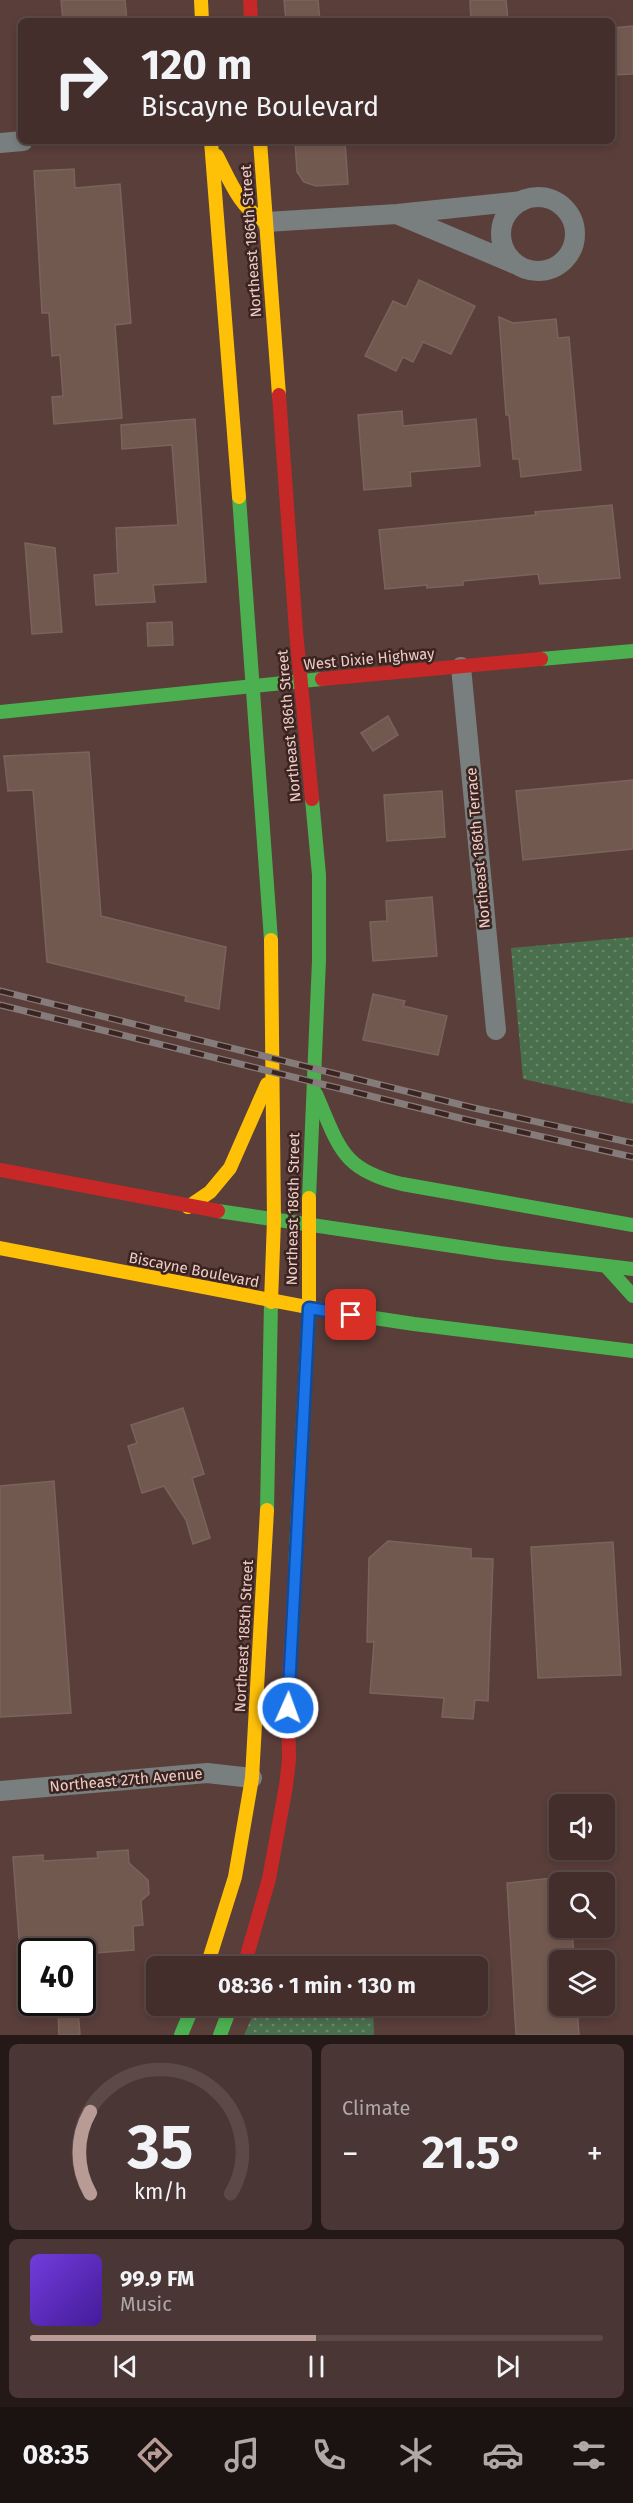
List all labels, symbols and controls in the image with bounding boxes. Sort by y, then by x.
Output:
text: 120 m [141,40,252,90]
icon: right [42,42,120,120]
text: Biscayne Boulevard [141,91,379,123]
street label: Northeast 186th Street [237,163,265,318]
street label: West Dixie Highway [303,644,436,674]
street label: Northeast 186th Street [273,648,305,803]
street label: Northeast 186th Terrace [462,767,494,929]
street label: Northeast 186th Street [283,1132,303,1286]
street label: Biscayne Boulevard [127,1249,261,1291]
pin [325,1289,376,1340]
icon: arrive [334,1298,367,1331]
street label: Northeast 185th Street [231,1559,257,1713]
position arrow [256,1676,320,1740]
street label: Northeast 27th Avenue [49,1764,203,1796]
map controls [549,1794,615,2016]
button: sound [549,1794,615,1860]
button: search [549,1872,615,1938]
speed limit sign: 40 [18,1938,96,2016]
button: layers [549,1950,615,2016]
text: 08:36 · 1 min · 130 m [218,1972,416,1999]
text: Climate [342,2096,410,2120]
text: 35 [127,2110,193,2185]
text: 21.5° [422,2126,523,2180]
text: − [342,2134,359,2174]
text: + [587,2134,603,2174]
text: km/h [134,2179,187,2205]
text: 99.9 FM [120,2265,194,2292]
text: Music [120,2292,172,2316]
icon: previous [109,2350,142,2383]
icon: pause [300,2350,333,2383]
icon: next [491,2350,524,2383]
icon: directions [134,2434,176,2476]
icon: music [221,2434,263,2476]
icon: phone [308,2434,350,2476]
icon: climate [395,2434,437,2476]
icon: car [482,2434,524,2476]
icon: filters [568,2434,610,2476]
text: 08:35 [22,2439,89,2471]

